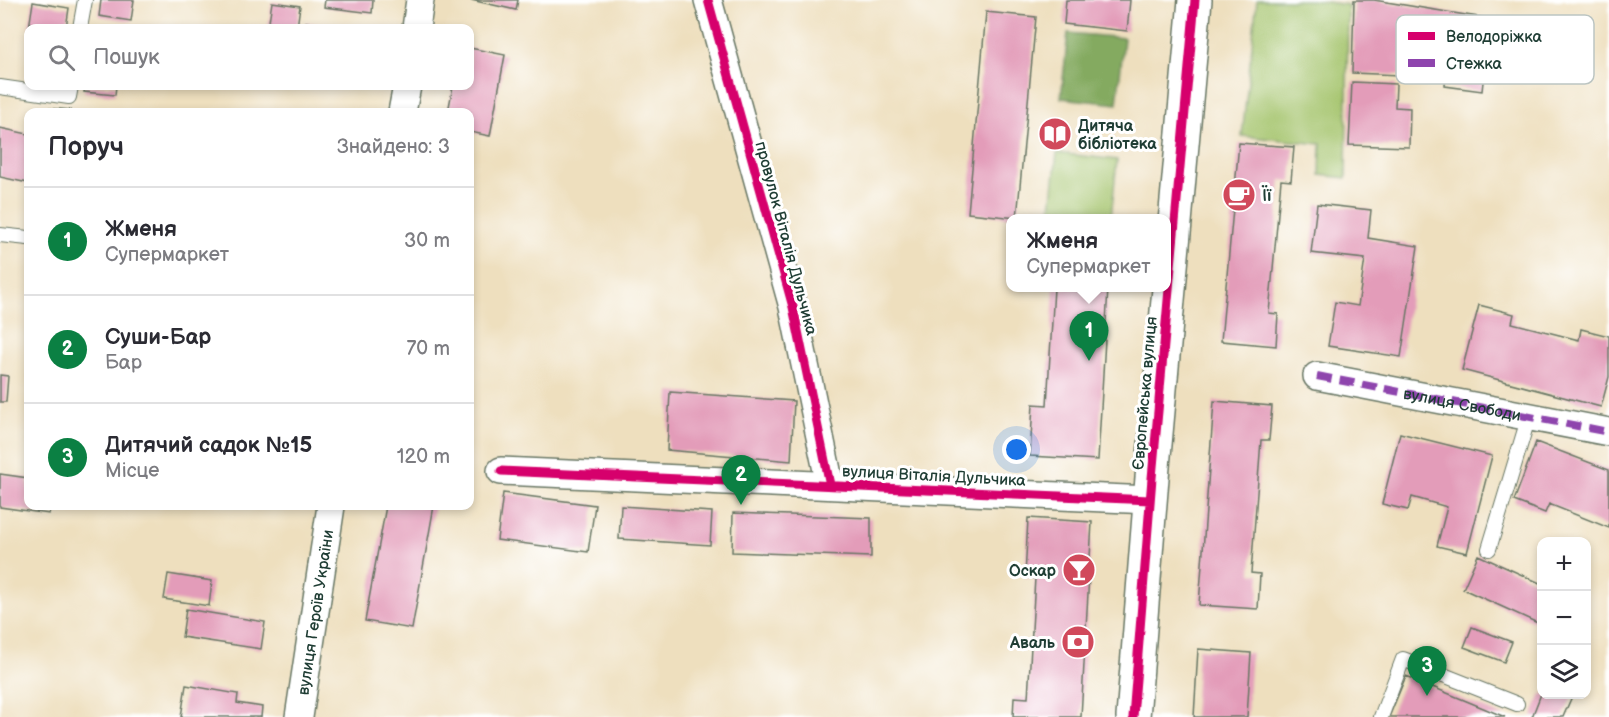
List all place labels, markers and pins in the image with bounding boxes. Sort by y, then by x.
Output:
library icon: Дитяча бібліотека [1037,116,1073,152]
place label: Дитяча бібліотека [1078,117,1157,154]
cafe icon: Її [1221,177,1257,213]
place label: Її [1261,185,1272,206]
pin: 1 [1070,312,1108,361]
pin: 2 [722,456,760,505]
bar icon: Оскар [1061,552,1097,588]
place label: Оскар [1009,562,1057,581]
bank icon: Аваль [1060,624,1096,660]
place label: Аваль [1009,634,1056,653]
pin: 3 [1408,646,1446,696]

